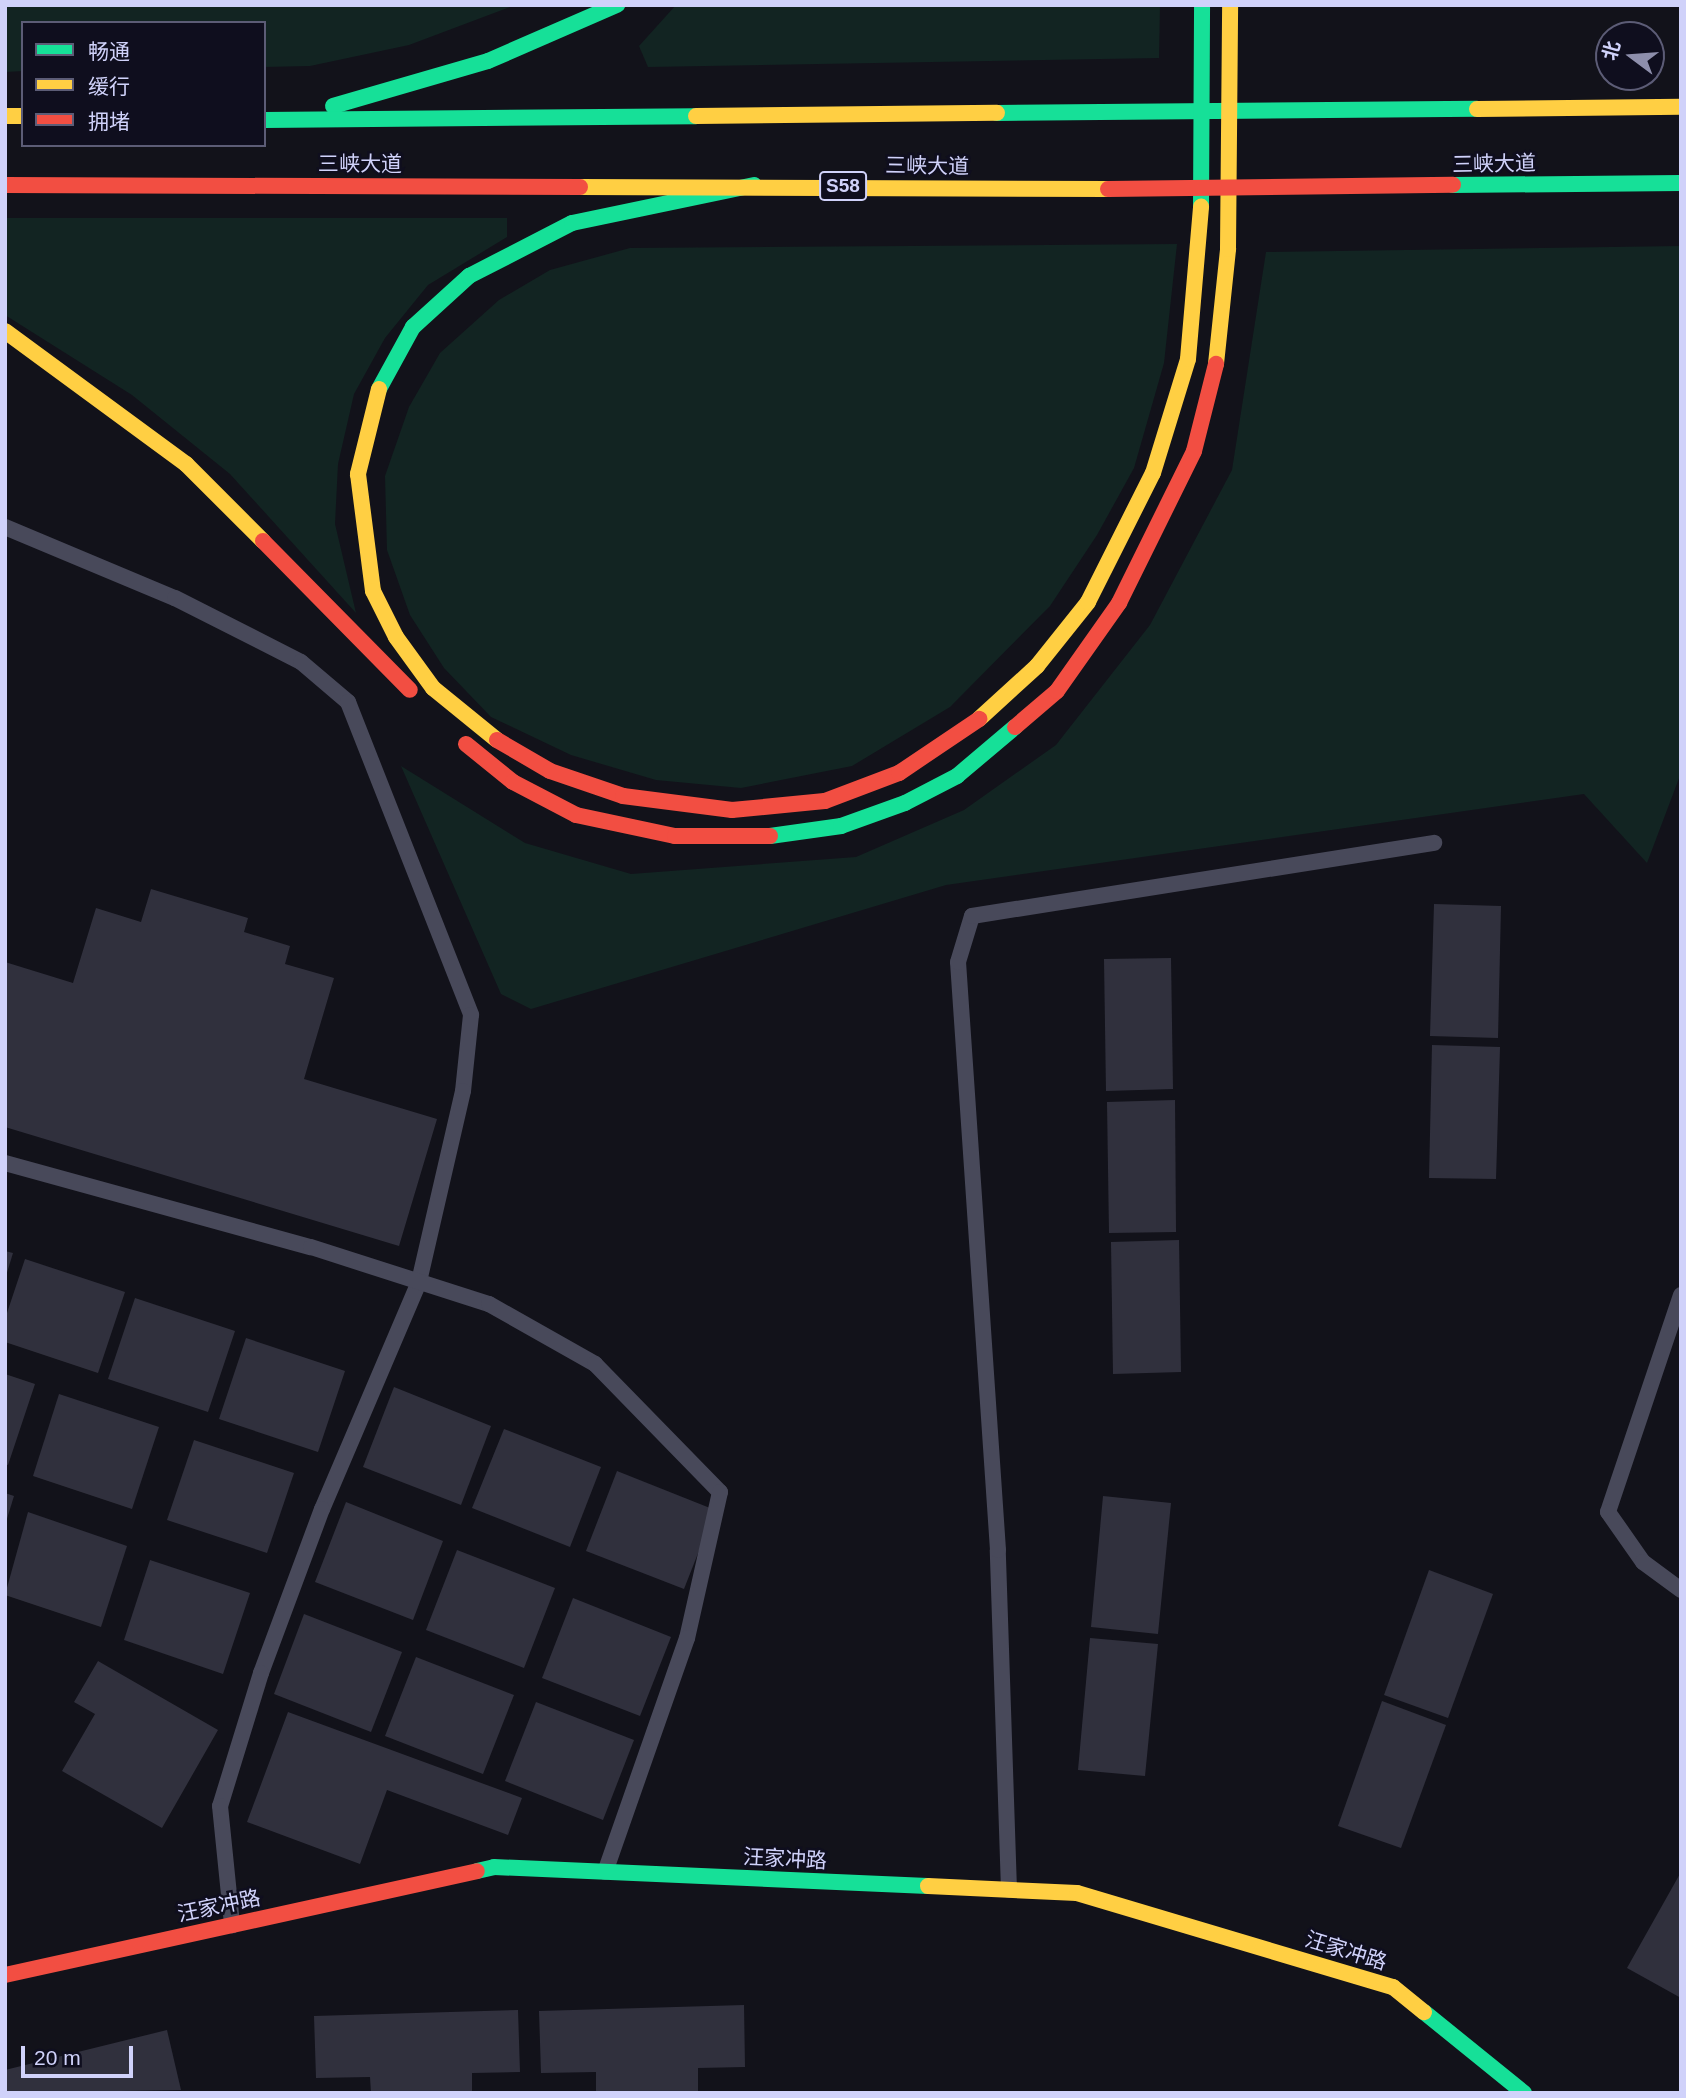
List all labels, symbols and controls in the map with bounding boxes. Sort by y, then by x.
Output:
legend [21,21,266,147]
north arrow [1595,21,1665,91]
text: 北 [1599,39,1624,63]
text: 畅通 [88,40,130,63]
text: 缓行 [88,75,130,98]
text: 拥堵 [88,110,130,133]
street label: 三峡大道 [318,151,402,177]
street label: 三峡大道 [1452,151,1536,177]
street label: 三峡大道 [885,153,969,179]
road number: S58 [818,170,868,202]
street label: 汪家冲路 [742,1844,828,1874]
street label: 汪家冲路 [175,1885,263,1927]
street label: 汪家冲路 [1302,1927,1390,1975]
scale bar [24,2032,136,2076]
text: 20 m [34,2046,81,2069]

